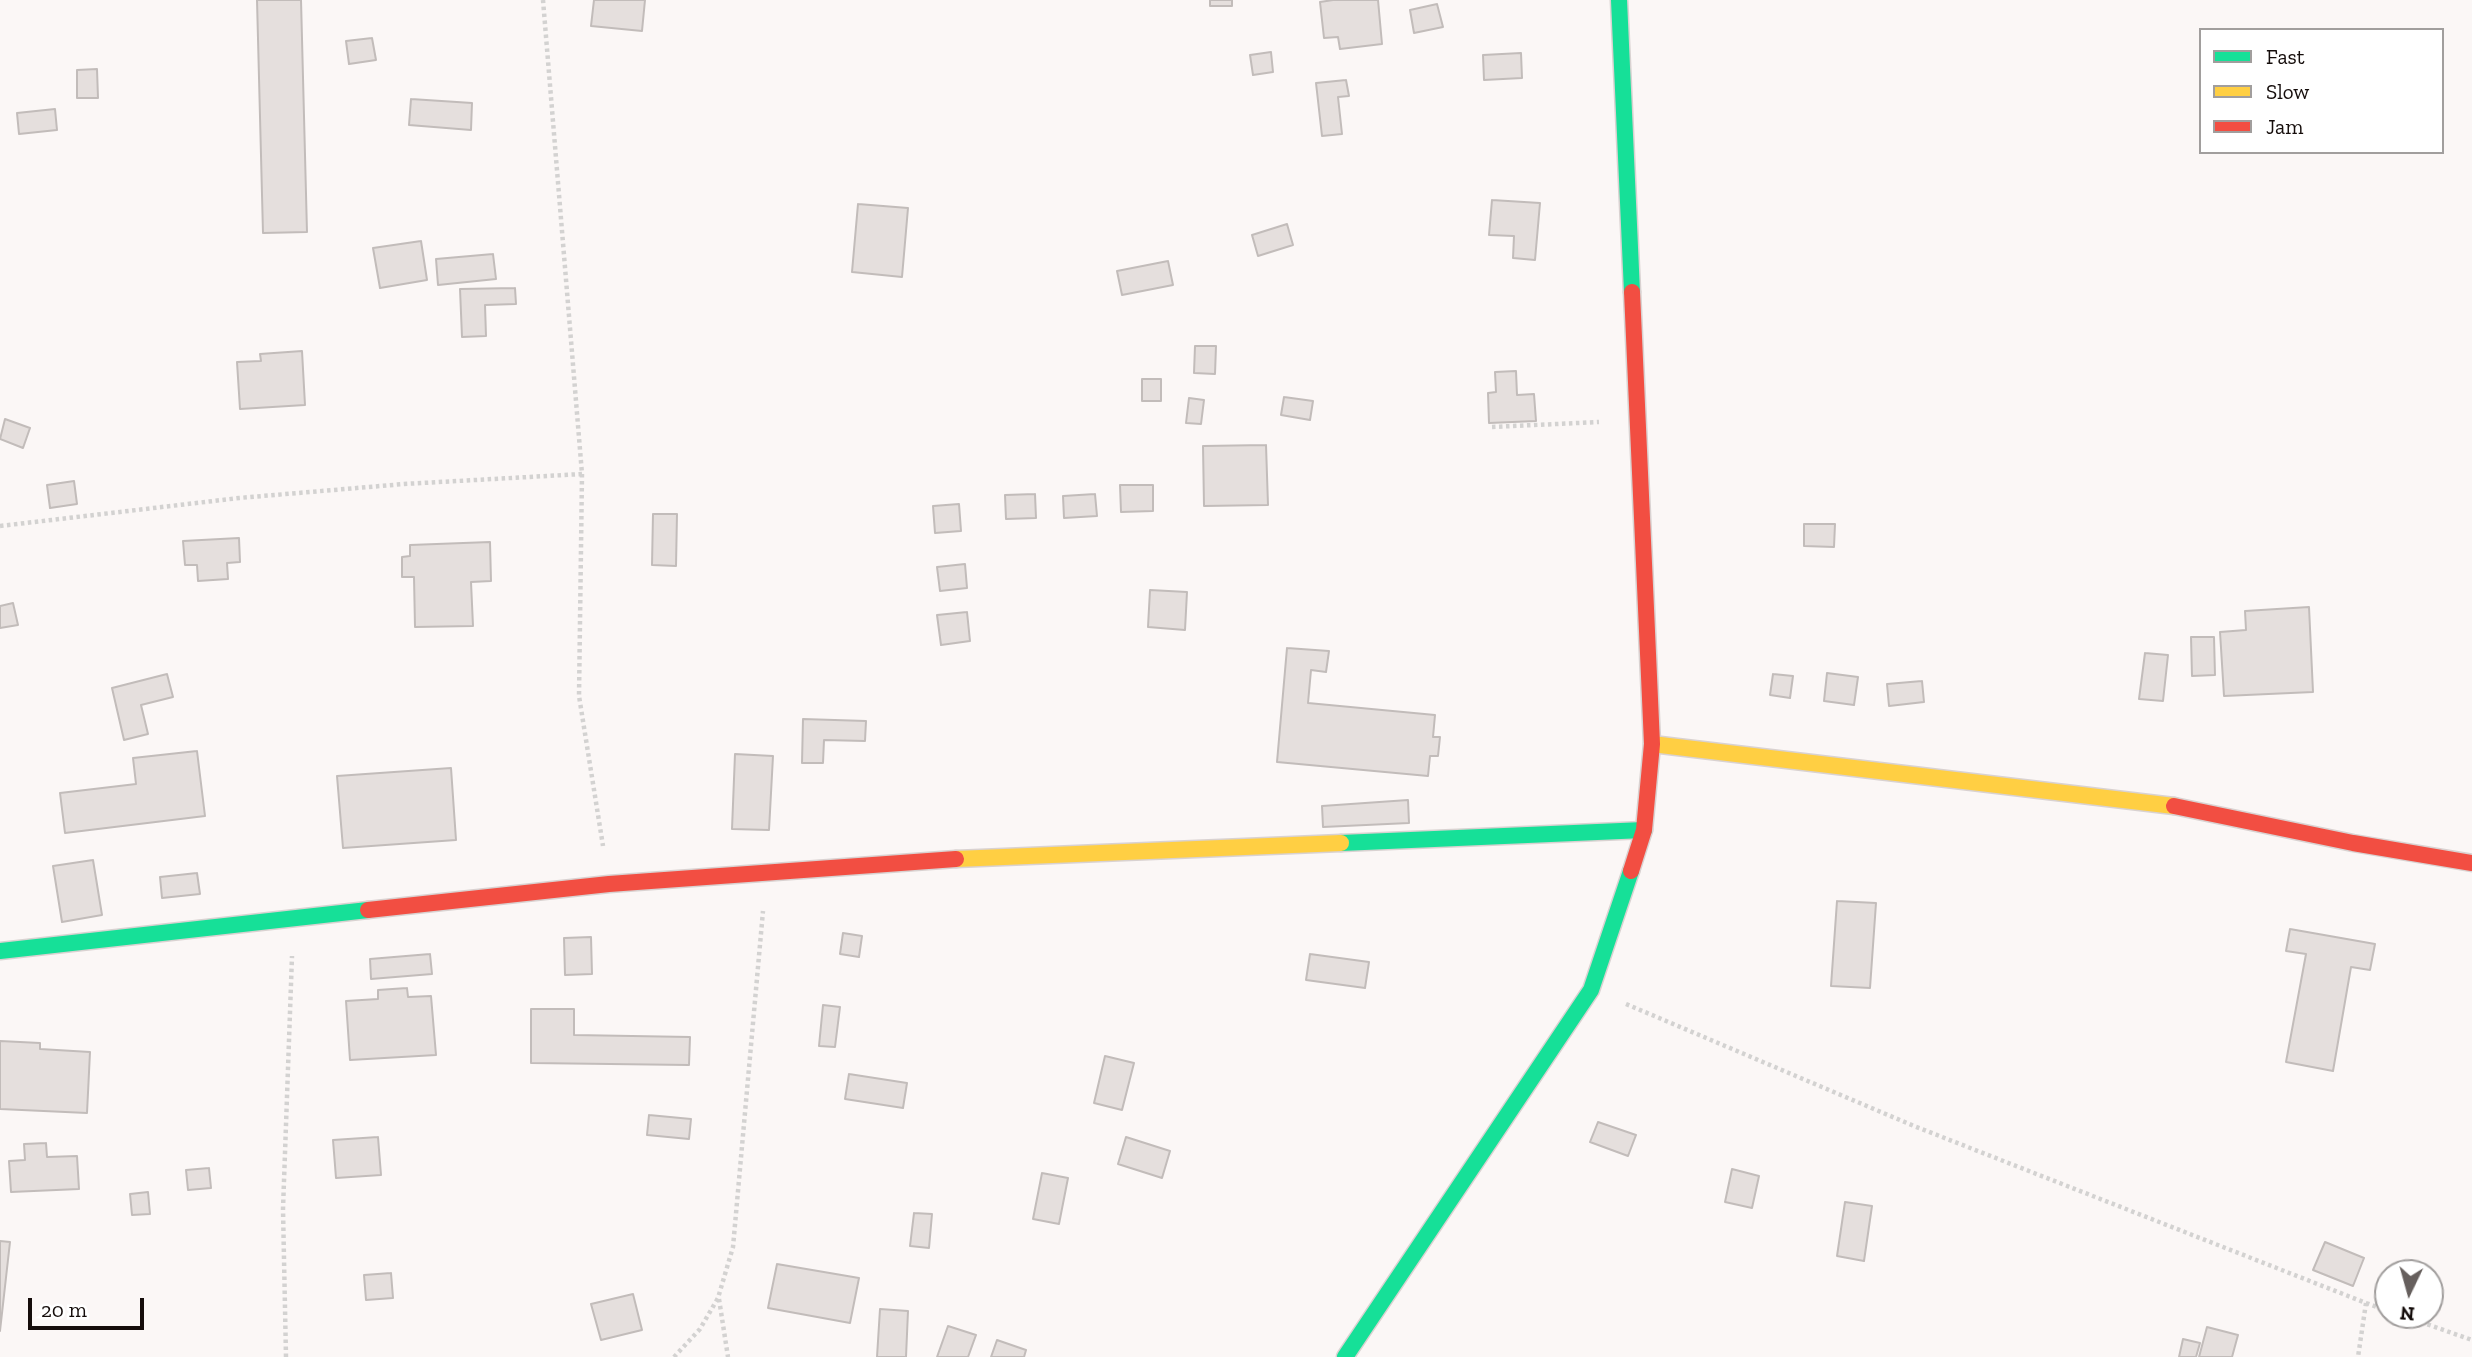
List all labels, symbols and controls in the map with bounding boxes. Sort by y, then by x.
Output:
legend [2199,28,2444,154]
text: Fast [2266,44,2305,69]
text: Slow [2266,79,2309,104]
text: Jam [2266,114,2303,139]
north arrow [2374,1259,2444,1329]
scale bar [32,1284,147,1328]
text: 20 m [41,1297,87,1322]
text: N [2399,1301,2416,1326]

